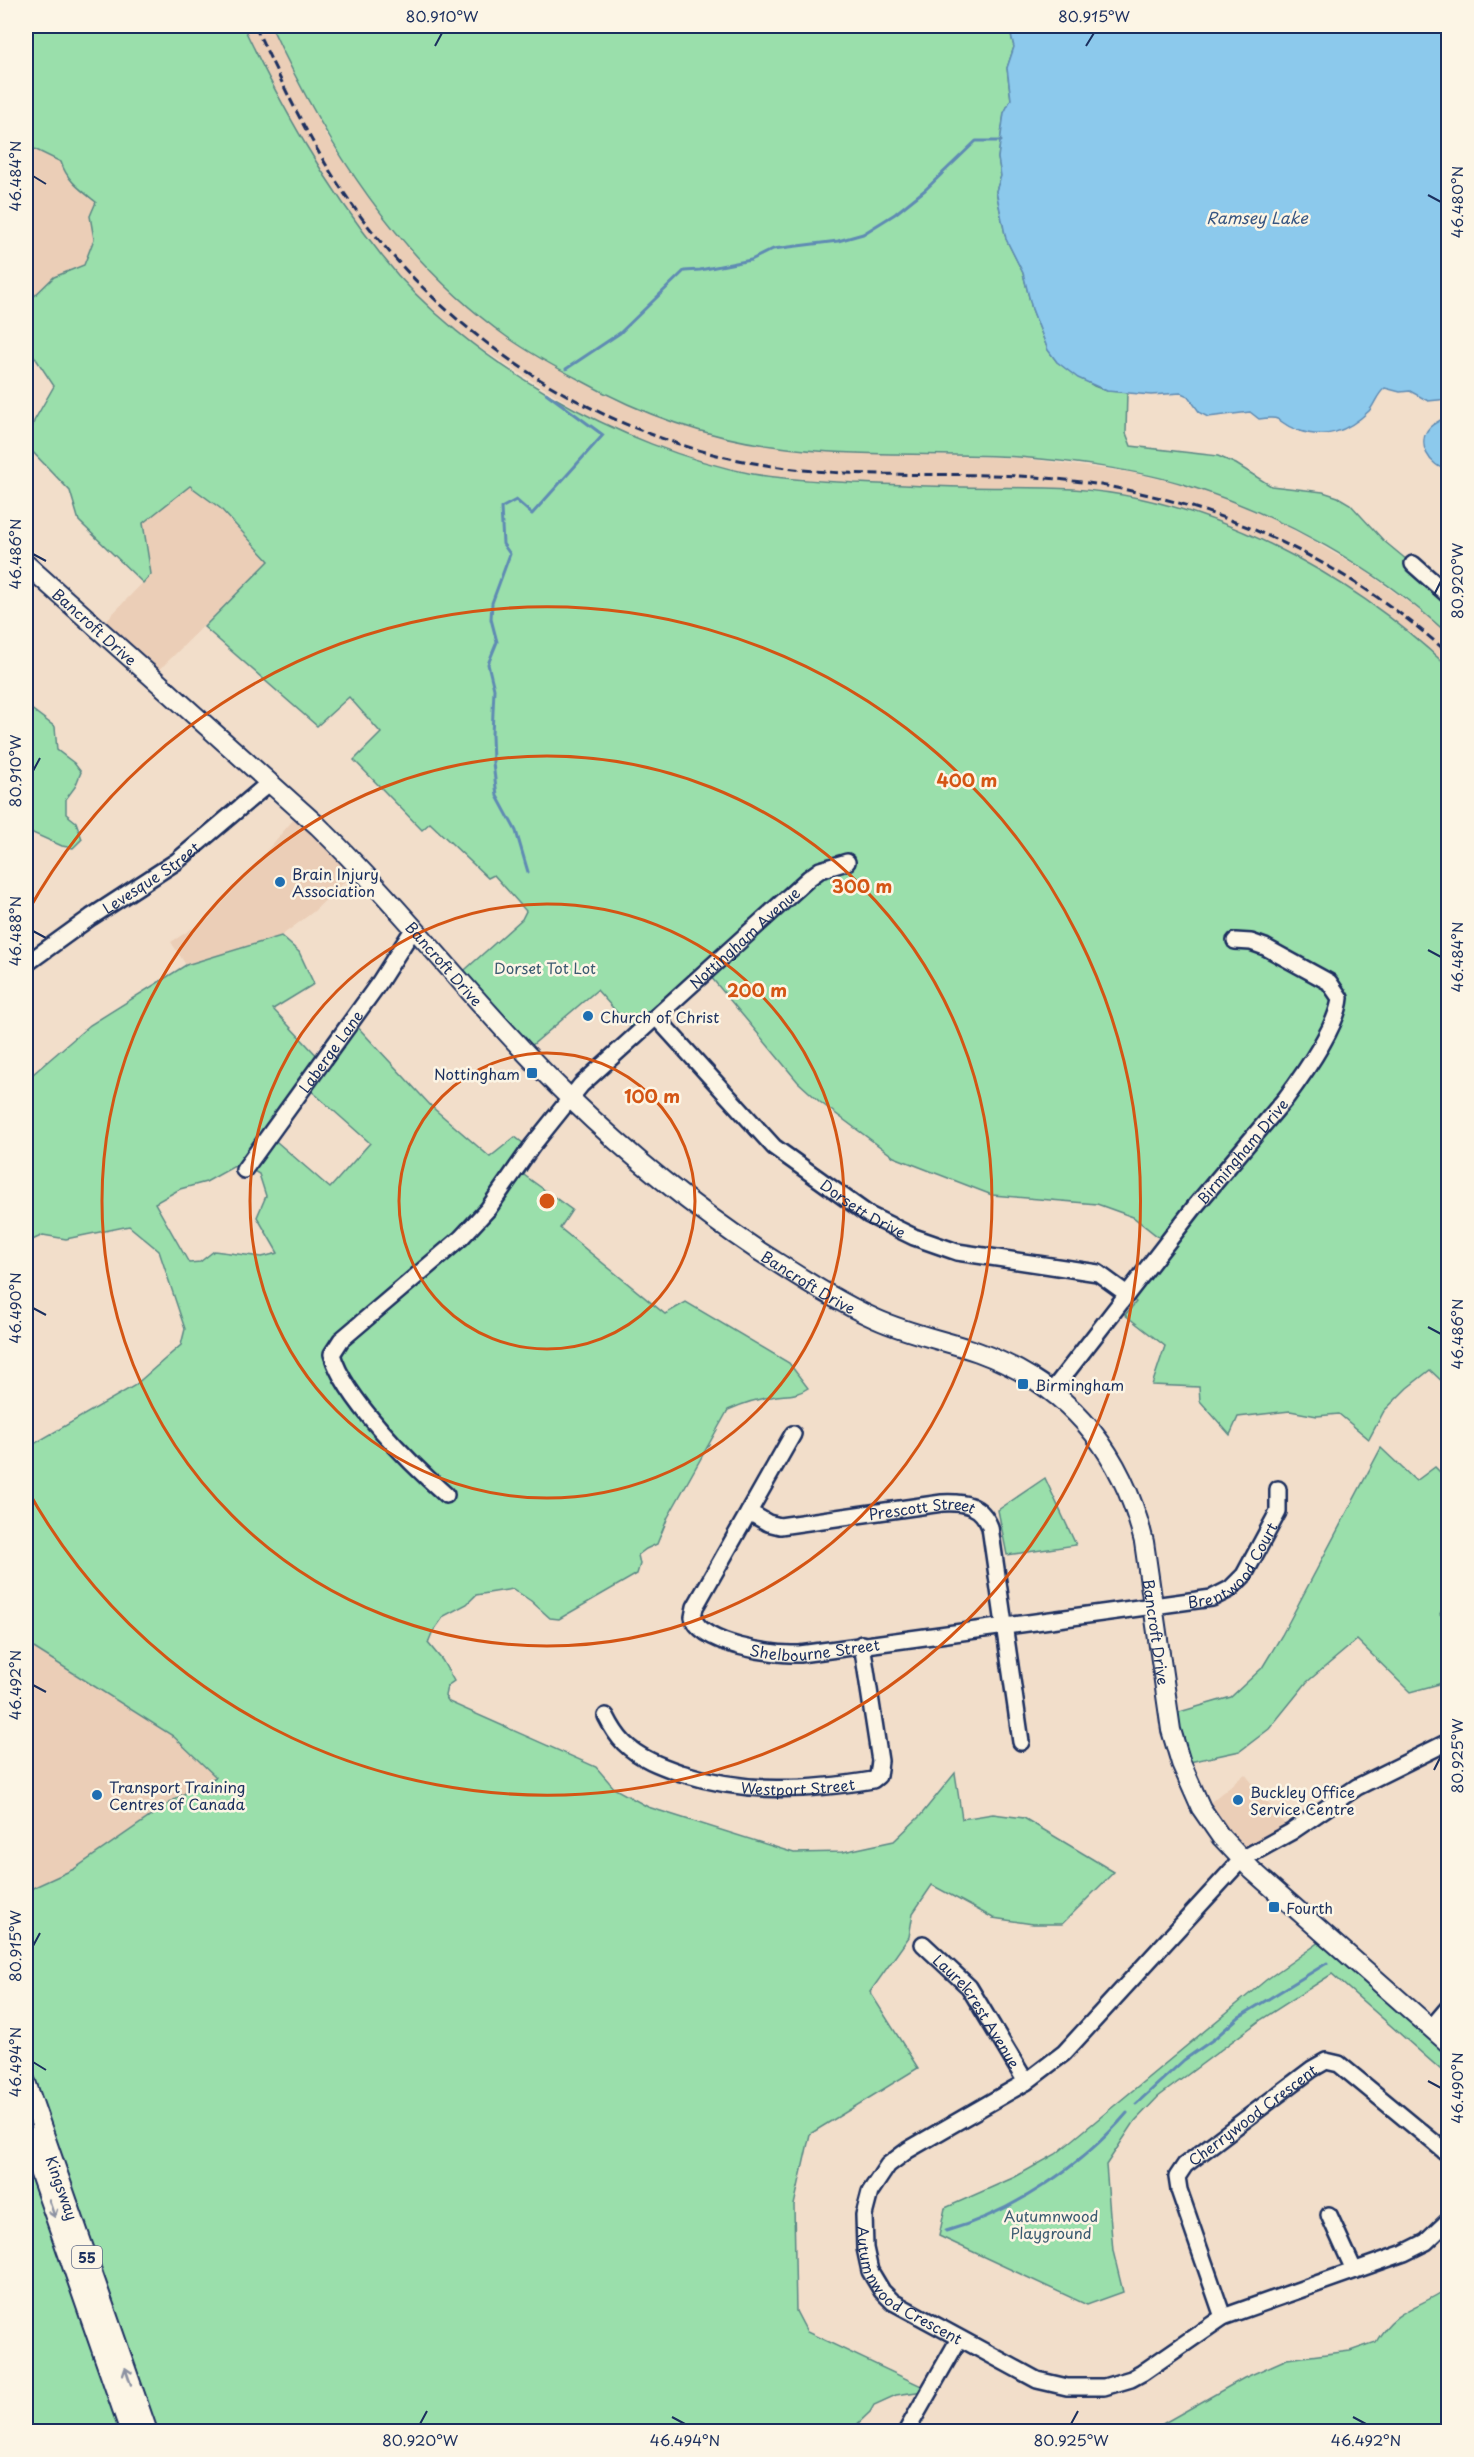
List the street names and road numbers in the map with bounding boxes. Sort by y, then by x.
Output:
street label: Bancroft Drive [48,582,143,670]
street label: Levesque Street [97,835,204,918]
street label: Nottingham Avenue [684,881,804,993]
street label: Bancroft Drive [401,915,489,1011]
street label: Laberge Lane [292,1005,368,1097]
street label: Birmingham Drive [1190,1093,1293,1209]
street label: Dorsett Drive [816,1173,910,1243]
street label: Bancroft Drive [757,1244,860,1319]
street label: Prescott Street [867,1491,980,1525]
street label: Brentwood Court [1186,1518,1282,1613]
street label: Bancroft Drive [1138,1577,1176,1686]
street label: Shelbourne Street [748,1632,881,1666]
street label: Westport Street [740,1771,856,1800]
street label: Laurelcrest Avenue [929,1948,1027,2072]
street label: Cherrywood Crescent [1183,2057,1320,2171]
street label: Kingsway [41,2152,85,2223]
street label: Autumnwood Crescent [853,2226,967,2349]
road number: 55 [72,2246,102,2268]

